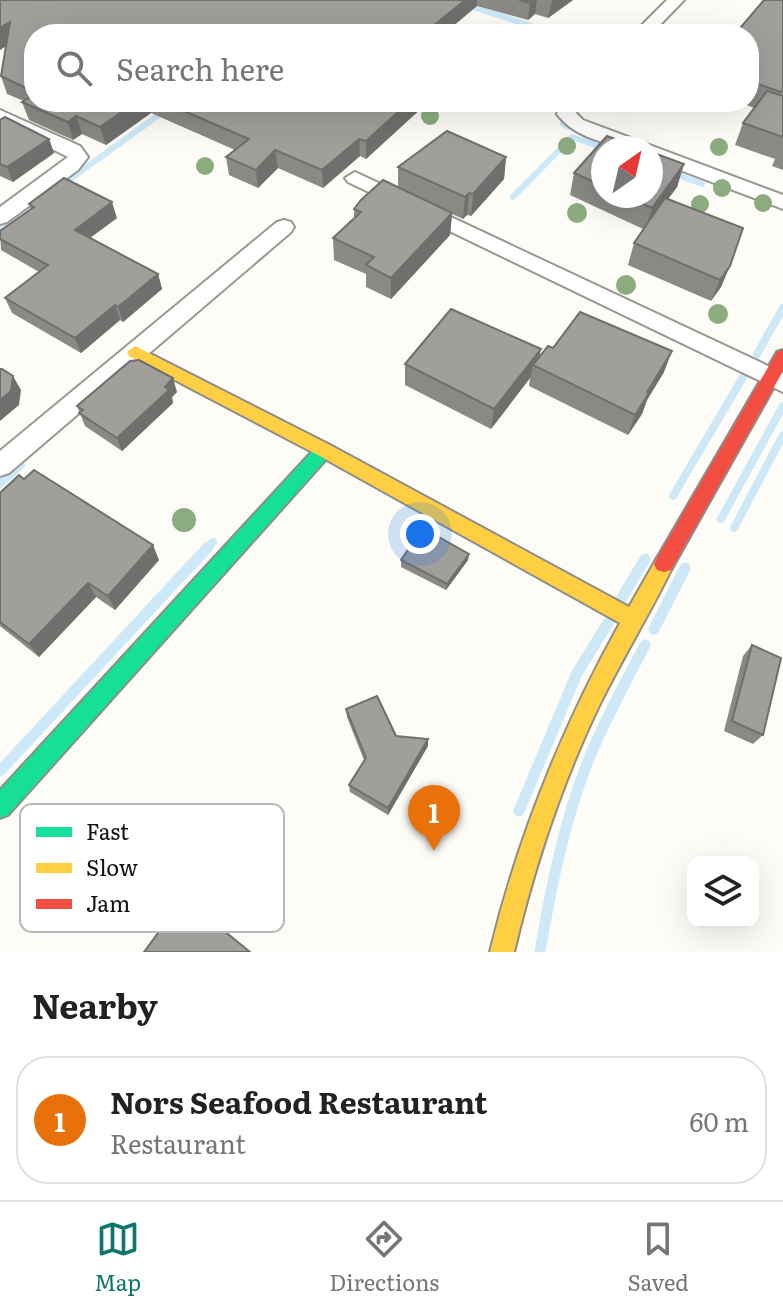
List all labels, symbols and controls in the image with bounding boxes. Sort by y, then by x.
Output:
search box [24,24,759,112]
icon: search [52,46,96,90]
text: Search here [116,46,284,90]
north arrow [591,136,663,208]
your location [400,514,440,554]
pin: 1 [408,785,460,851]
legend [20,804,284,932]
text: Fast [86,814,129,847]
text: Slow [86,850,138,883]
map controls [687,856,759,928]
button: layers [687,856,759,928]
text: Jam [86,886,130,919]
text: Nearby [32,979,158,1029]
text: Nors Seafood Restaurant [110,1079,487,1123]
text: 1 [55,1101,65,1140]
text: 60 m [690,1101,749,1140]
text: Restaurant [110,1123,246,1162]
tab: Map [94,1217,141,1298]
tab: Directions [329,1217,439,1298]
tab: Saved [628,1217,689,1298]

